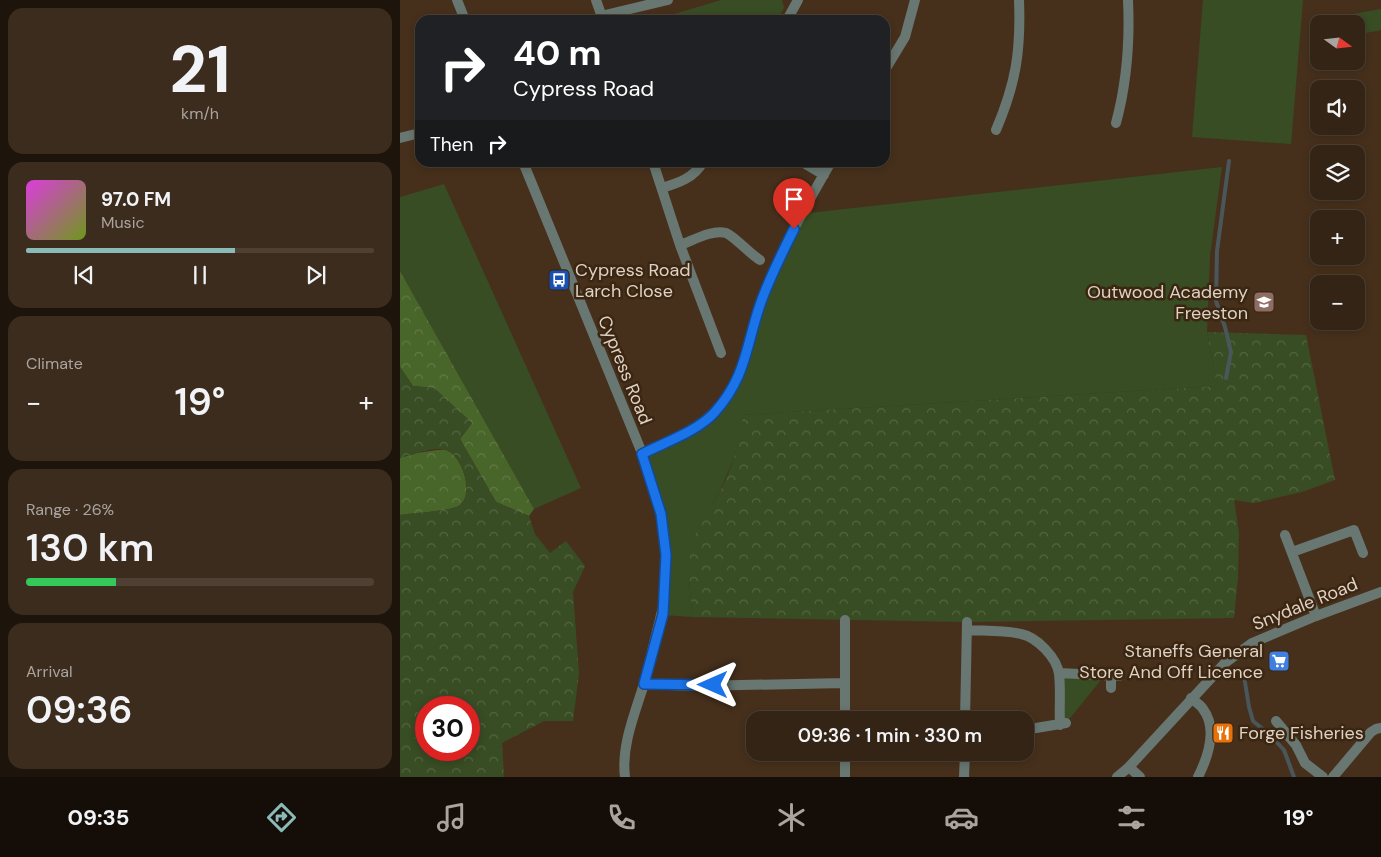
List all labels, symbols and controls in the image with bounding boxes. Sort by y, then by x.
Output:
north arrow [1310,15,1365,70]
map controls [1310,15,1365,330]
text: 21 [169,28,231,112]
text: 40 m [513,30,602,76]
icon: right [430,35,495,100]
text: Cypress Road [513,74,654,103]
button: sound [1310,80,1365,135]
text: km/h [181,103,219,124]
icon: right [483,130,511,158]
text: Then [430,132,473,157]
button: layers [1310,145,1365,200]
pin [773,178,815,229]
icon: arrive [780,185,808,213]
text: 97.0 FM [101,187,171,212]
button: + [1310,210,1365,265]
text: Music [101,212,145,233]
place label: Cypress Road Larch Close [575,258,691,303]
icon: previous [70,261,98,289]
icon: pause [186,261,214,289]
icon: next [302,261,330,289]
bus stop icon: Cypress Road Larch Close [547,268,571,292]
button: − [1310,275,1365,330]
place label: Outwood Academy Freeston [1087,280,1248,325]
school or university icon: Outwood Academy Freeston [1252,290,1276,314]
street label: Cypress Road [592,312,658,428]
text: Climate [26,353,83,374]
text: 19° [175,377,225,427]
text: − [26,384,41,421]
text: + [359,384,374,421]
text: Range · 26% [26,499,114,520]
text: 130 km [26,523,154,573]
street label: Snydale Road [1249,572,1361,636]
place label: Staneffs General Store And Off Licence [1079,639,1263,684]
supermarket icon: Staneffs General Store And Off Licence [1267,649,1291,673]
position arrow [686,658,738,710]
text: Arrival [26,661,73,682]
text: 09:36 [26,685,132,735]
speed limit sign: 30 [415,696,480,761]
restaurant icon: Forge Fisheries [1211,721,1235,745]
place label: Forge Fisheries [1239,721,1364,745]
text: 09:36 · 1 min · 330 m [798,723,982,748]
icon: directions [264,800,299,835]
icon: music [434,800,469,835]
icon: phone [604,800,639,835]
icon: climate [774,800,809,835]
icon: car [944,800,979,835]
icon: filters [1114,800,1149,835]
text: 09:35 [67,803,129,832]
text: 19° [1284,803,1314,832]

